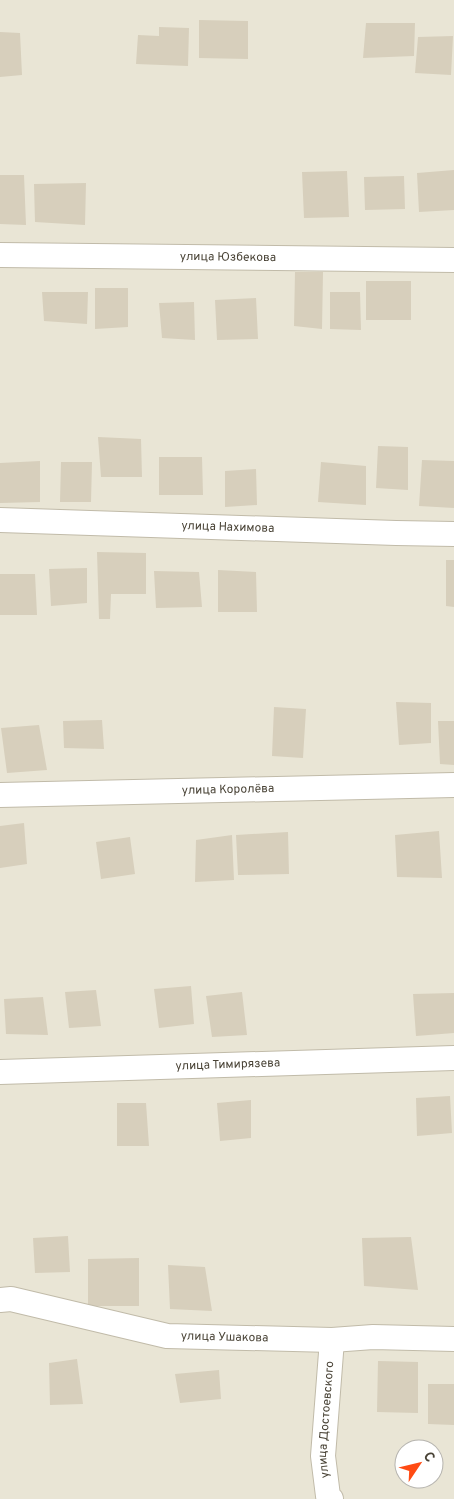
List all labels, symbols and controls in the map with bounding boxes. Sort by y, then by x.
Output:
street label: улица Юзбекова [180,249,276,266]
street label: улица Нахимова [181,518,275,537]
street label: улица Королёва [182,781,274,799]
street label: улица Тимирязева [175,1055,281,1075]
street label: улица Ушакова [181,1328,269,1346]
street label: улица Достоевского [315,1360,338,1479]
north arrow [394,1439,444,1489]
text: С [419,1449,438,1466]

